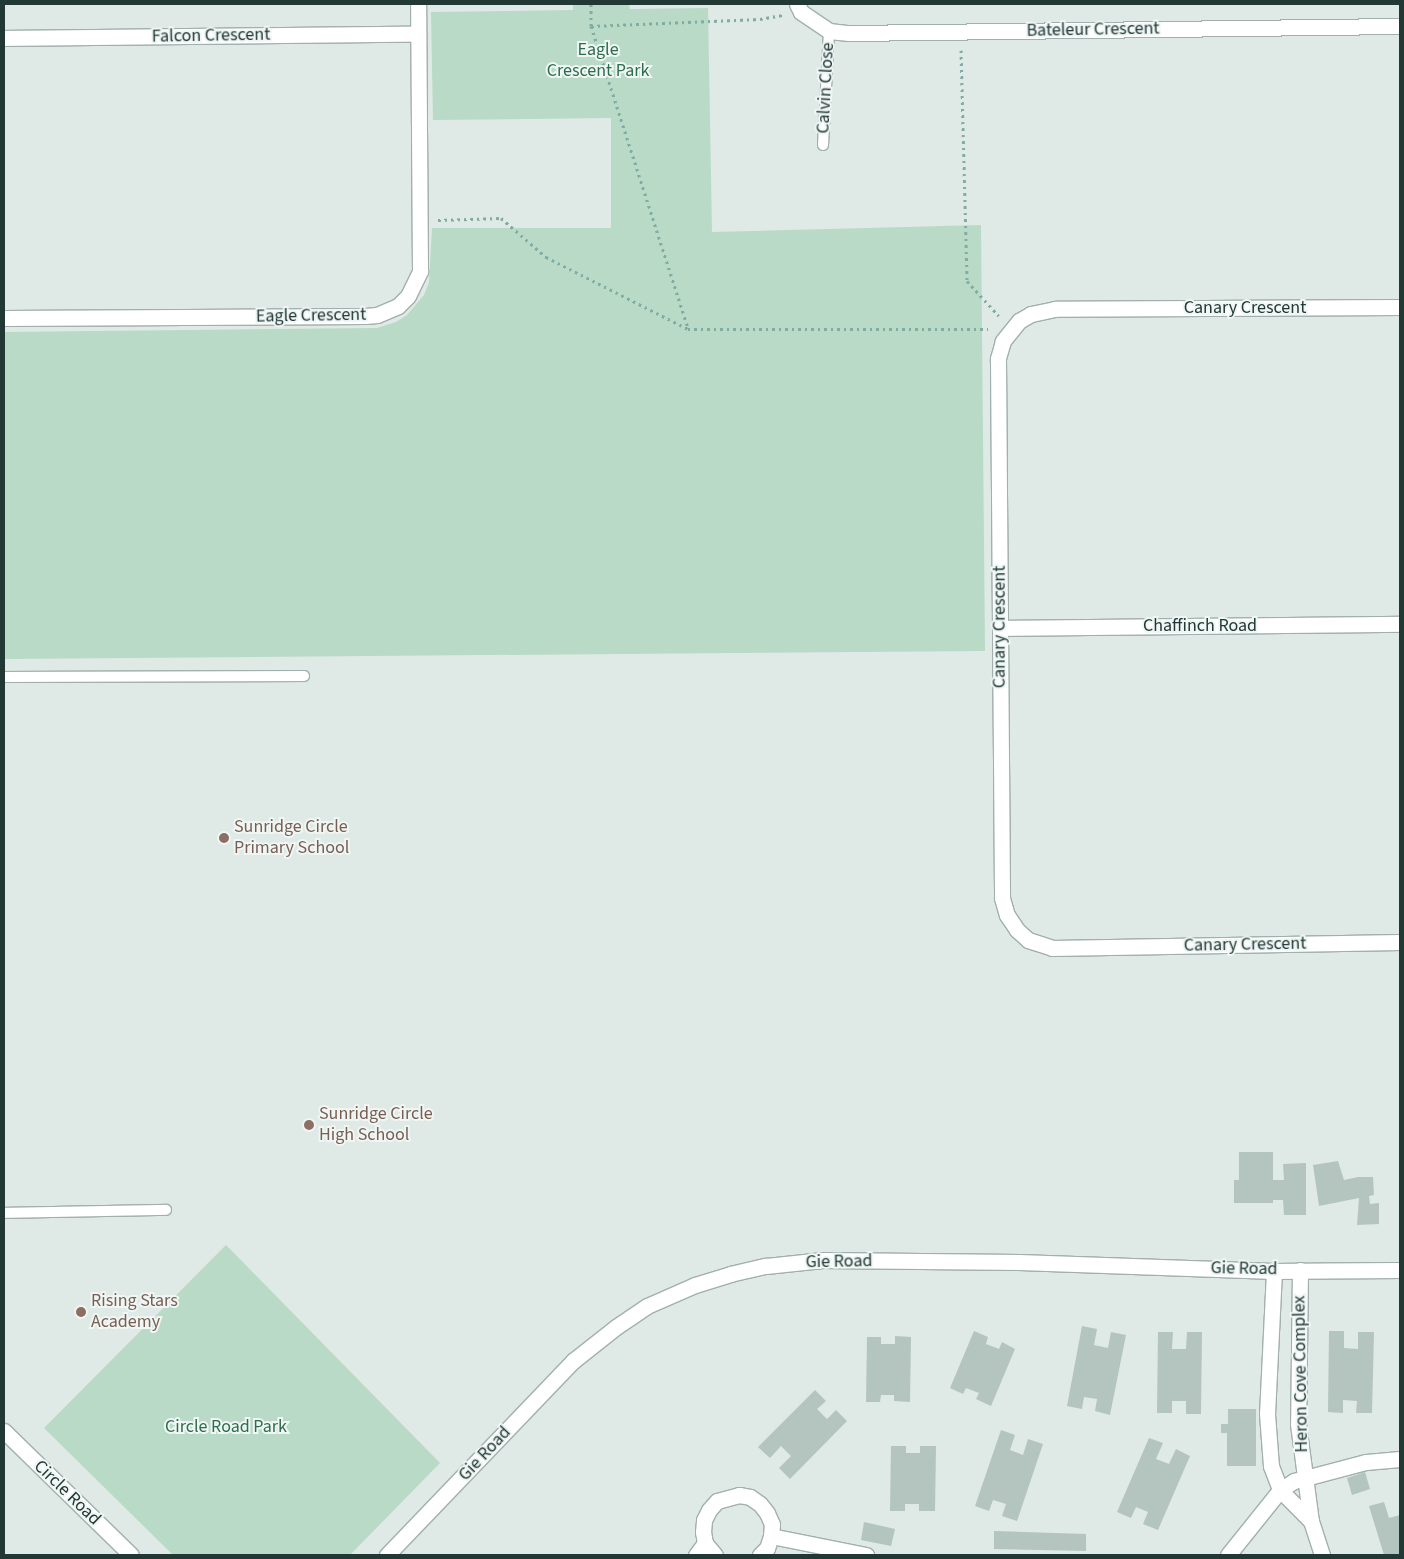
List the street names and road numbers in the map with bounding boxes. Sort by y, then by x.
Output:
street label: Bateleur Crescent [1026,18,1160,42]
street label: Falcon Crescent [152,24,270,48]
street label: Calvin Close [813,42,839,134]
street label: Canary Crescent [1184,297,1306,319]
street label: Eagle Crescent [256,304,366,328]
street label: Canary Crescent [989,566,1011,688]
street label: Chaffinch Road [1143,615,1257,637]
street label: Canary Crescent [1184,933,1306,957]
street label: Gie Road [805,1251,873,1273]
street label: Gie Road [1210,1258,1278,1280]
street label: Heron Cove Complex [1289,1295,1313,1453]
street label: Gie Road [454,1422,516,1486]
street label: Circle Road [29,1456,105,1530]

